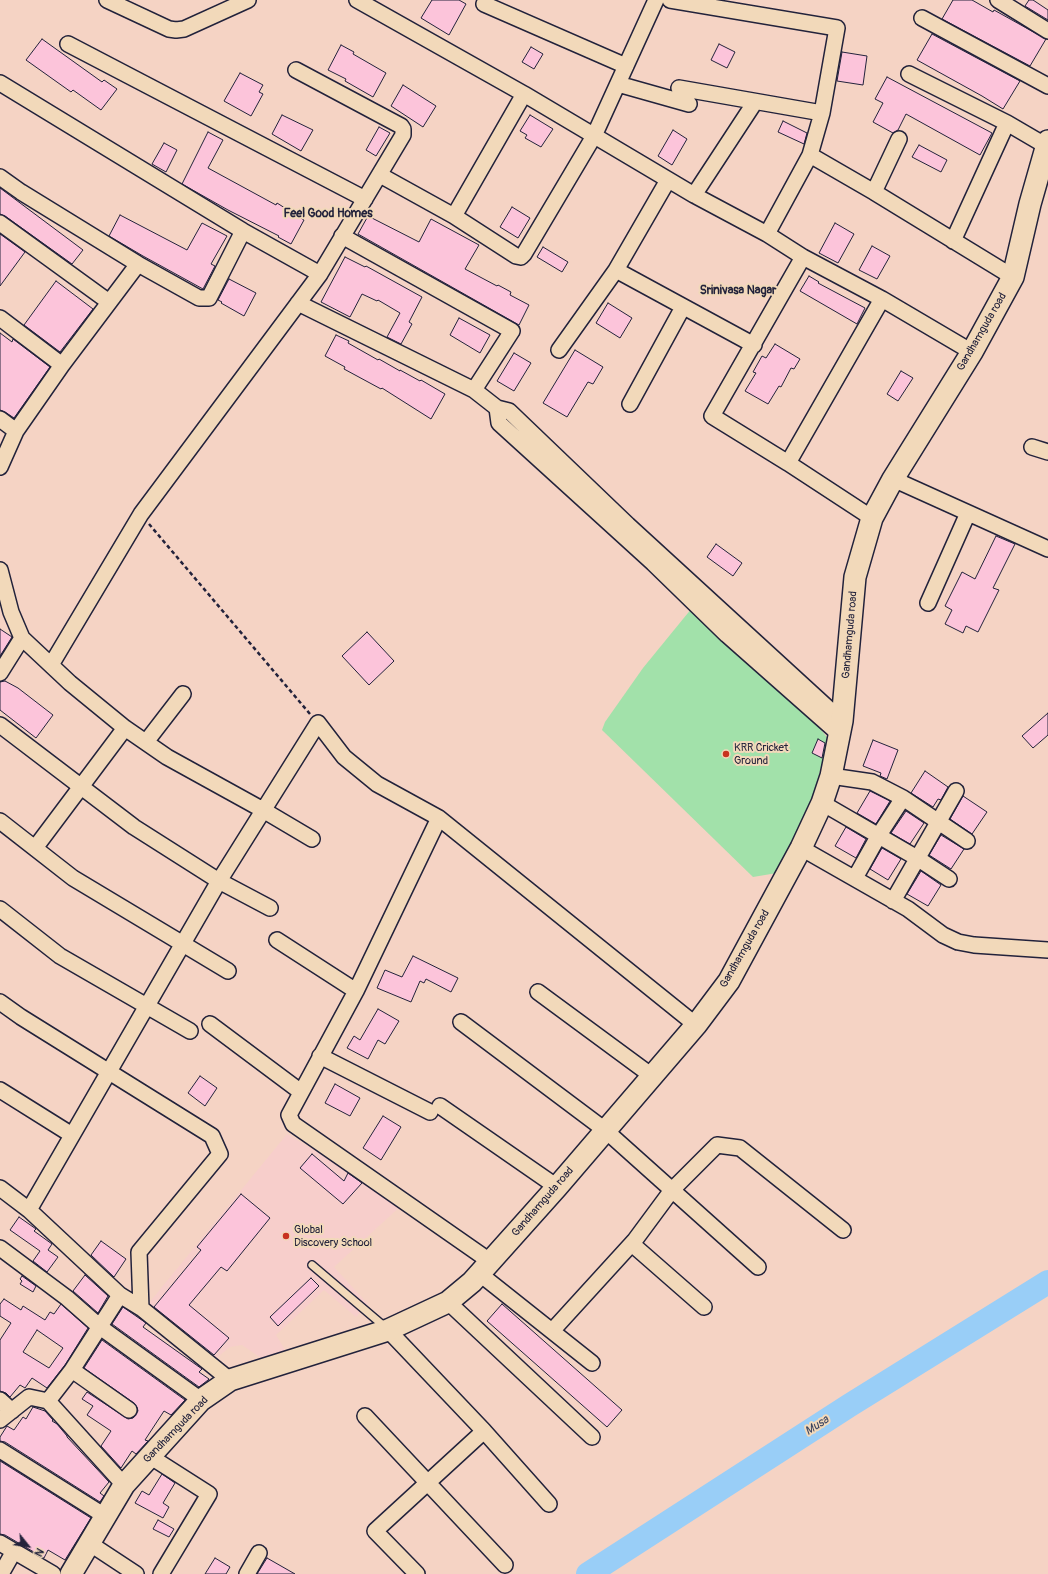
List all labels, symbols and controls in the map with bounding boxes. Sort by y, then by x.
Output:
district label: Feel Good Homes [283,207,373,221]
district label: Srinivasa Nagar [700,284,776,298]
street label: Gandhamguda road [954,291,1010,373]
street label: Gandhamguda road [840,591,860,679]
place label: KRR Cricket Ground [734,741,788,767]
marker: KRR Cricket Ground [721,749,731,759]
street label: Gandhamguda road [717,908,773,990]
street label: Gandhamguda road [509,1165,577,1239]
place label: Global Discovery School [294,1223,372,1249]
marker: Global Discovery School [281,1231,291,1241]
street label: Gandhamguda road [141,1394,211,1466]
water label: Musa [802,1413,832,1439]
north arrow [8,1526,48,1566]
text: N [31,1546,46,1559]

